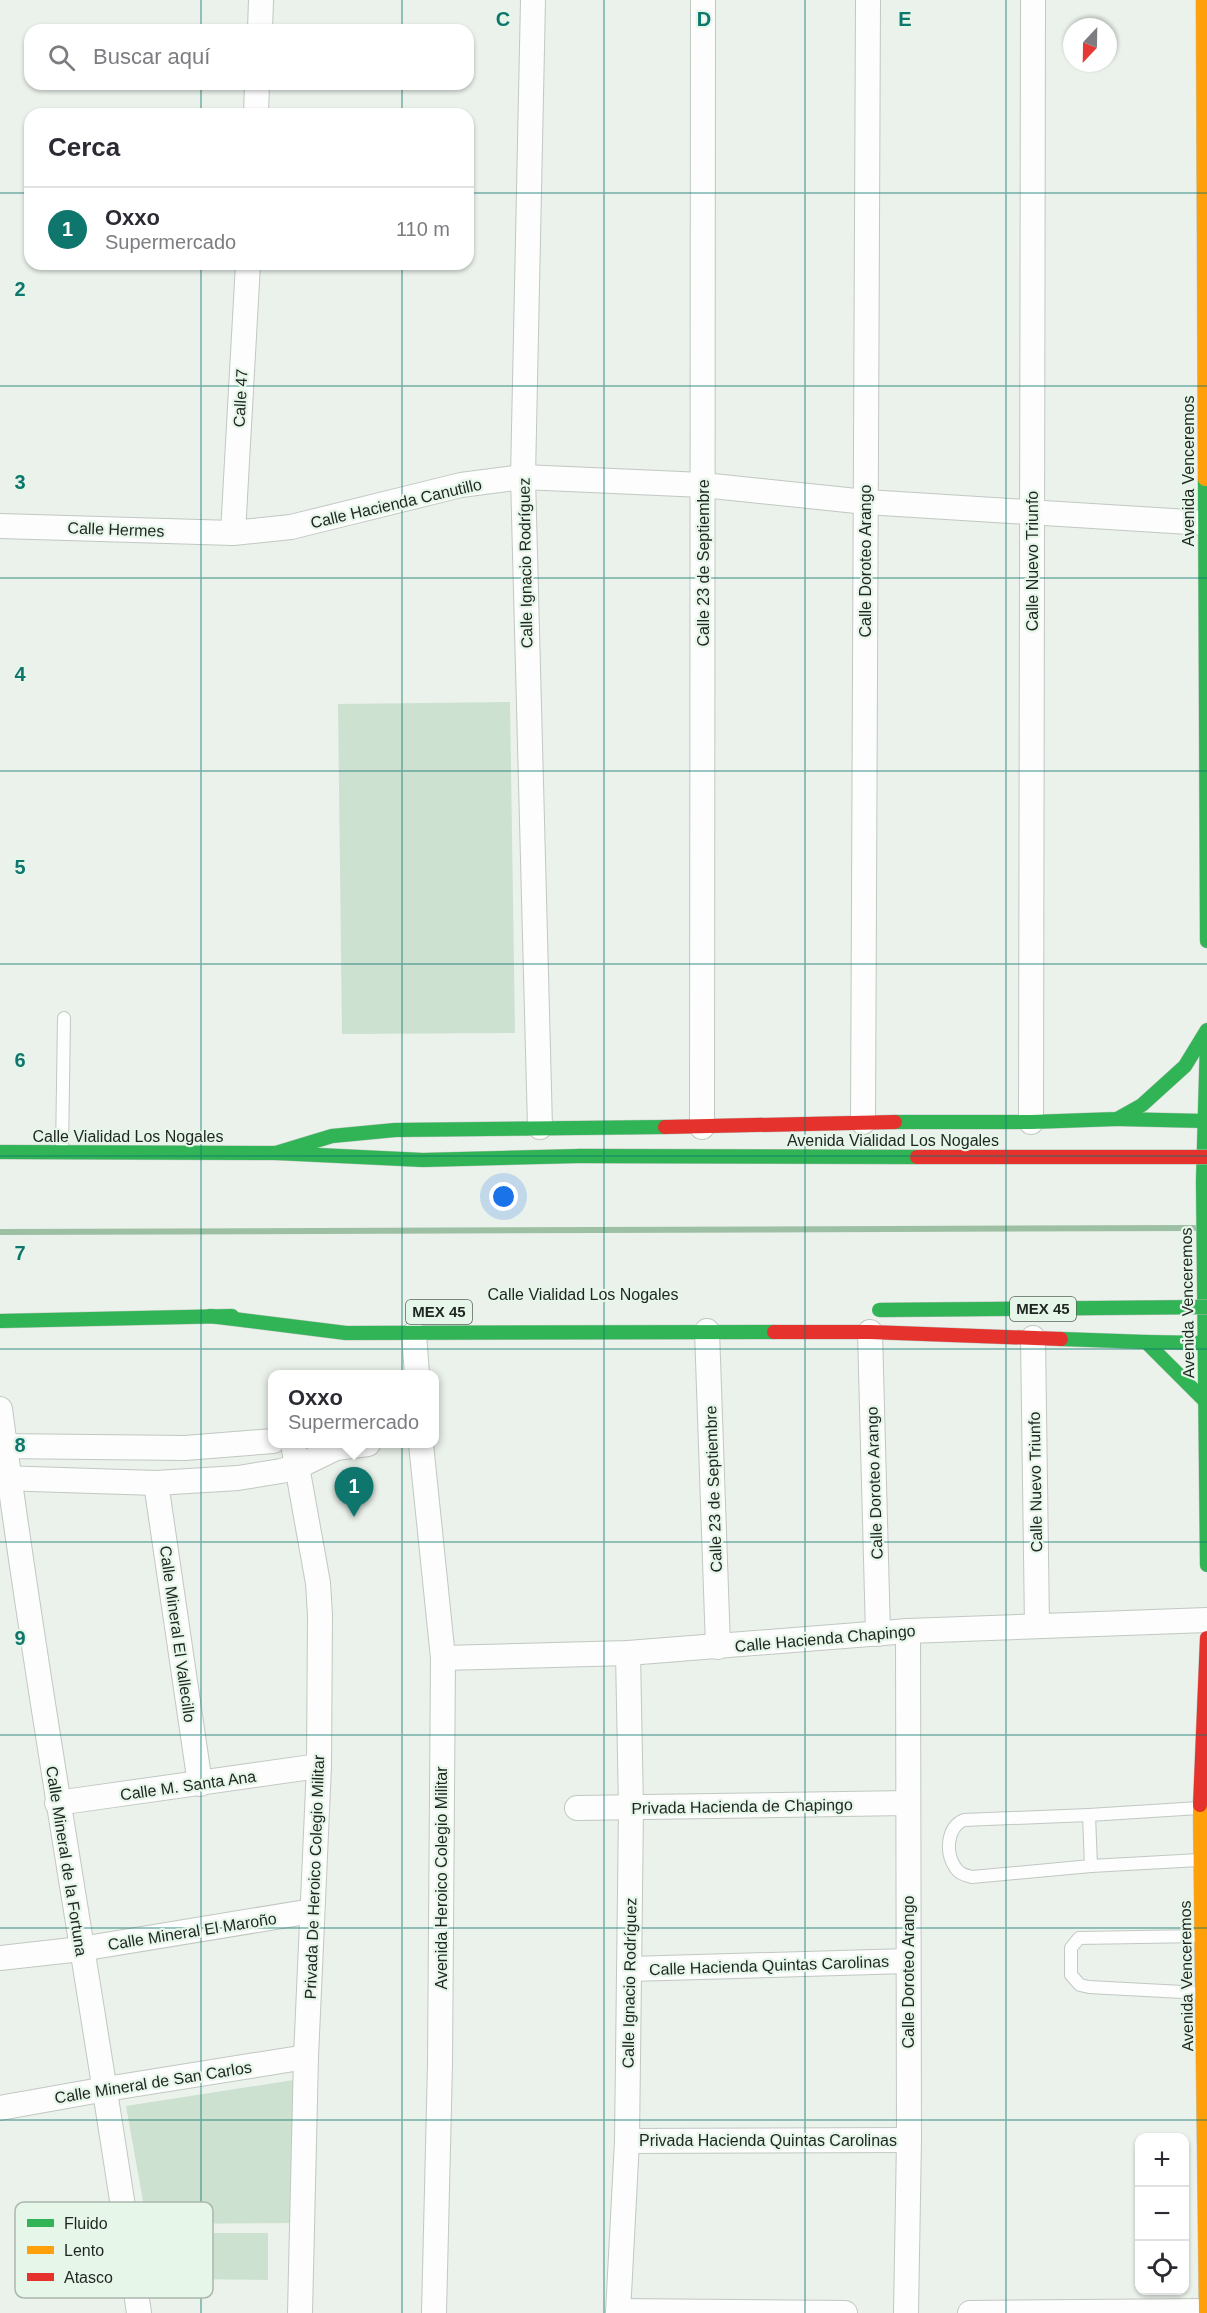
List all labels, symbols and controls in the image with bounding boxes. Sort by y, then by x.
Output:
text: C [496,8,510,30]
text: D [697,8,711,30]
text: E [898,8,912,30]
north arrow [1063,18,1117,72]
search box [24,24,474,90]
icon: search [45,41,78,74]
text: Buscar aquí [93,44,210,69]
text: Cerca [48,132,120,162]
text: Oxxo [105,205,160,230]
text: 1 [62,218,73,240]
text: 110 m [396,218,450,240]
text: Supermercado [105,231,236,253]
text: 2 [14,278,26,300]
street label: Calle 47 [230,368,251,428]
street label: Avenida Venceremos [1180,396,1197,546]
text: 3 [14,471,26,493]
street label: Calle Hacienda Canutillo [309,475,483,531]
street label: Calle Ignacio Rodríguez [516,477,535,649]
street label: Calle 23 de Septiembre [695,479,712,647]
street label: Calle Doroteo Arango [857,484,874,637]
street label: Calle Nuevo Triunfo [1024,491,1041,631]
street label: Calle Hermes [67,519,165,540]
text: 4 [14,663,26,685]
text: 5 [14,856,26,878]
text: 6 [14,1049,26,1071]
street label: Calle Vialidad Los Nogales [33,1128,223,1145]
street label: Avenida Vialidad Los Nogales [787,1132,999,1149]
your location [489,1182,518,1211]
street label: Avenida Venceremos [1178,1227,1197,1379]
text: 7 [14,1242,26,1264]
street label: Calle Vialidad Los Nogales [488,1286,678,1303]
road number: MEX 45 [1010,1297,1076,1321]
road number: MEX 45 [406,1300,472,1324]
popup [268,1370,439,1448]
text: Oxxo [288,1385,343,1410]
street label: Calle 23 de Septiembre [702,1405,725,1573]
street label: Calle Doroteo Arango [863,1406,886,1560]
text: Supermercado [288,1411,419,1433]
street label: Calle Nuevo Triunfo [1026,1411,1045,1552]
text: 8 [14,1434,26,1456]
pin: 1 [334,1468,374,1517]
street label: Calle Mineral El Vallecillo [157,1545,198,1724]
street label: Calle Hacienda Chapingo [734,1622,916,1655]
text: 9 [14,1627,26,1649]
street label: Privada De Heroico Colegio Militar [302,1754,327,2000]
street label: Calle Mineral de la Fortuna [43,1765,90,1957]
street label: Avenida Heroico Colegio Militar [433,1766,450,1989]
street label: Calle M. Santa Ana [119,1768,257,1803]
street label: Privada Hacienda de Chapingo [631,1796,853,1817]
street label: Calle Doroteo Arango [900,1895,917,2048]
street label: Calle Ignacio Rodríguez [620,1897,639,2069]
street label: Avenida Venceremos [1177,1900,1196,2052]
street label: Calle Mineral El Maroño [106,1910,278,1953]
street label: Calle Hacienda Quintas Carolinas [649,1953,889,1978]
street label: Calle Mineral de San Carlos [53,2059,253,2106]
street label: Privada Hacienda Quintas Carolinas [639,2132,897,2149]
map controls [1135,2133,1189,2295]
button: + [1135,2133,1189,2187]
button: − [1135,2187,1189,2241]
legend [15,2202,213,2298]
text: Fluido [64,2215,108,2232]
button: locate [1135,2241,1189,2295]
text: Lento [64,2242,104,2259]
text: Atasco [64,2269,113,2286]

